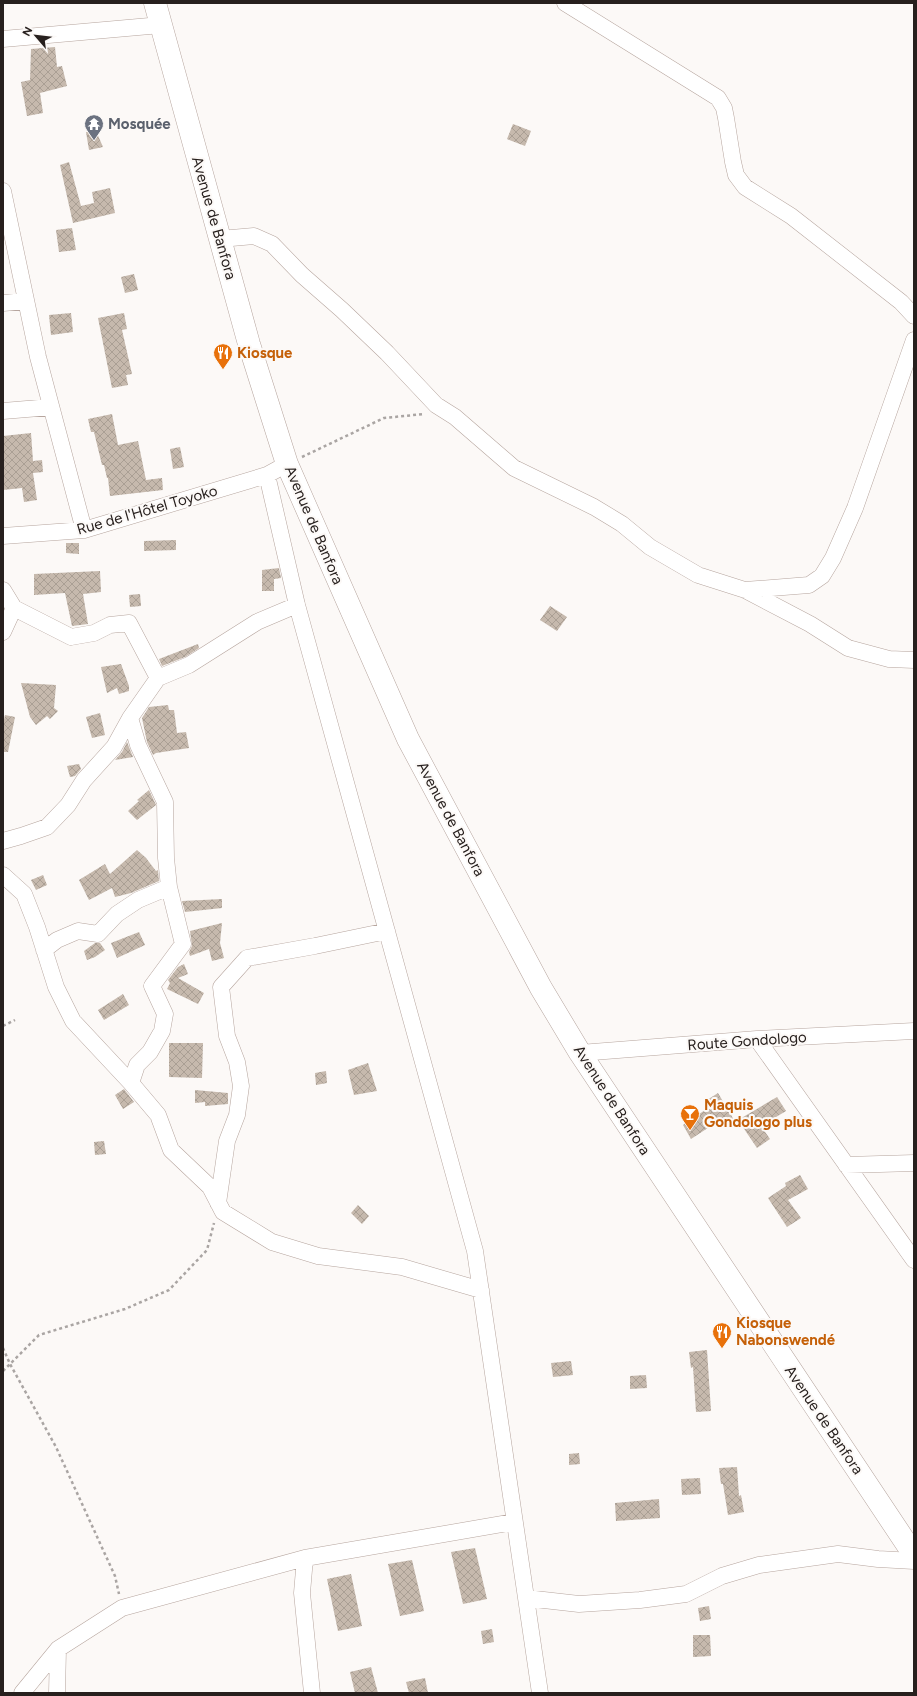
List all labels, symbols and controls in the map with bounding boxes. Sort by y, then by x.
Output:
north arrow [16,16,56,56]
text: N [20,25,35,38]
temple icon: Mosquée [83,113,105,141]
place label: Mosquée [108,115,171,133]
street label: Avenue de Banfora [188,154,240,282]
restaurant icon: Kiosque [212,342,234,370]
place label: Kiosque [237,344,293,362]
street label: Avenue de Banfora [281,463,347,587]
street label: Rue de l'Hôtel Toyoko [75,481,220,539]
street label: Avenue de Banfora [413,759,489,879]
street label: Route Gondologo [687,1028,808,1054]
street label: Avenue de Banfora [570,1042,654,1158]
place label: Maquis Gondologo plus [704,1096,812,1131]
bar icon: Maquis Gondologo plus [679,1103,701,1131]
place label: Kiosque Nabonswendé [736,1314,836,1349]
restaurant icon: Kiosque Nabonswendé [711,1321,733,1349]
street label: Avenue de Banfora [781,1362,867,1478]

